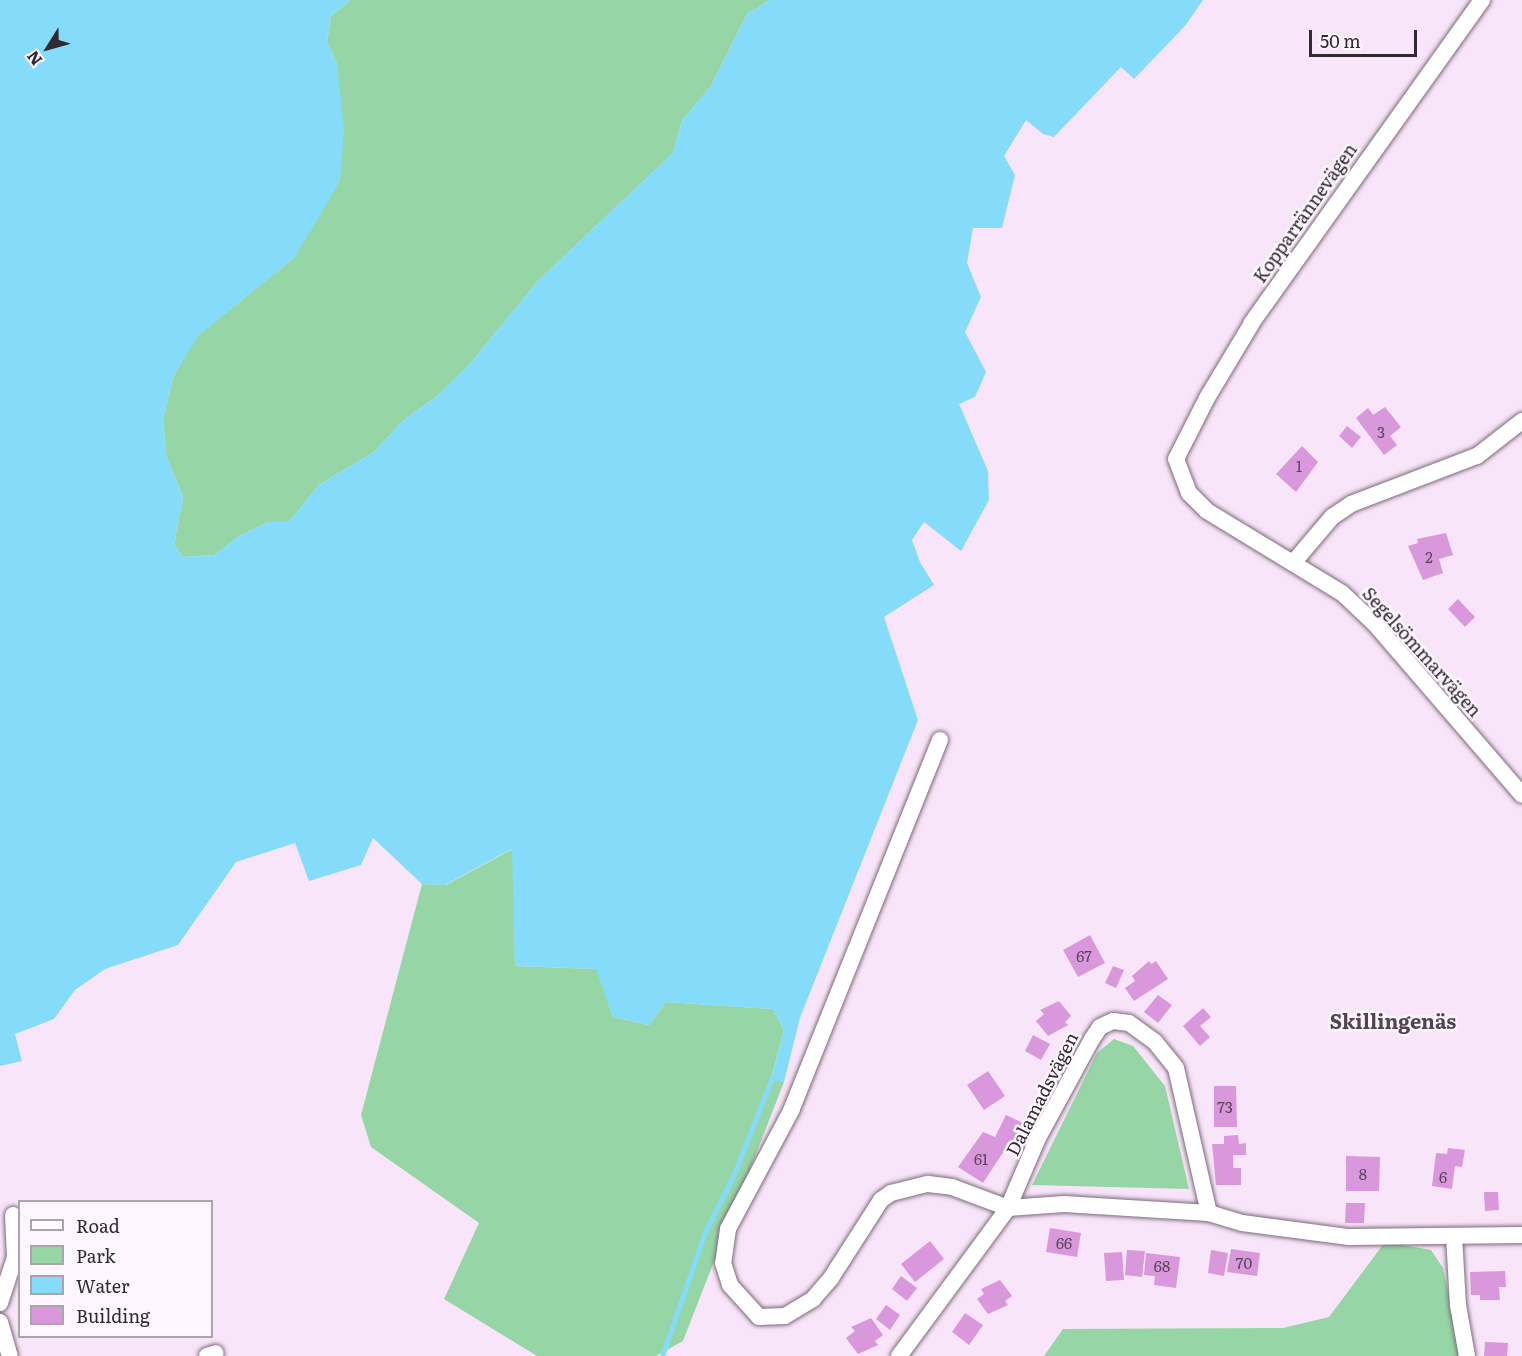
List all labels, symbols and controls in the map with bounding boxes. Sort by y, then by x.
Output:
north arrow [18,18,78,78]
scale bar [1312,18,1420,56]
text: 50 m [1320,27,1361,54]
text: N [20,46,47,71]
street label: Kopparrännevägen [1249,139,1361,287]
house number: 3 [1377,423,1385,441]
house number: 1 [1296,457,1302,475]
house number: 2 [1425,548,1433,566]
street label: Segelsömmarvägen [1358,583,1486,721]
house number: 67 [1076,947,1092,965]
district label: Skillingenäs [1330,1008,1456,1032]
street label: Dalamadsvägen [1002,1029,1082,1159]
house number: 73 [1217,1098,1233,1116]
house number: 61 [974,1150,988,1168]
house number: 8 [1359,1165,1367,1183]
house number: 6 [1439,1168,1447,1186]
legend [18,1200,213,1338]
text: Road [76,1212,120,1239]
house number: 66 [1056,1234,1072,1252]
text: Park [76,1242,115,1269]
house number: 70 [1236,1254,1252,1272]
house number: 68 [1154,1257,1170,1275]
text: Water [76,1272,129,1299]
text: Building [76,1302,150,1329]

